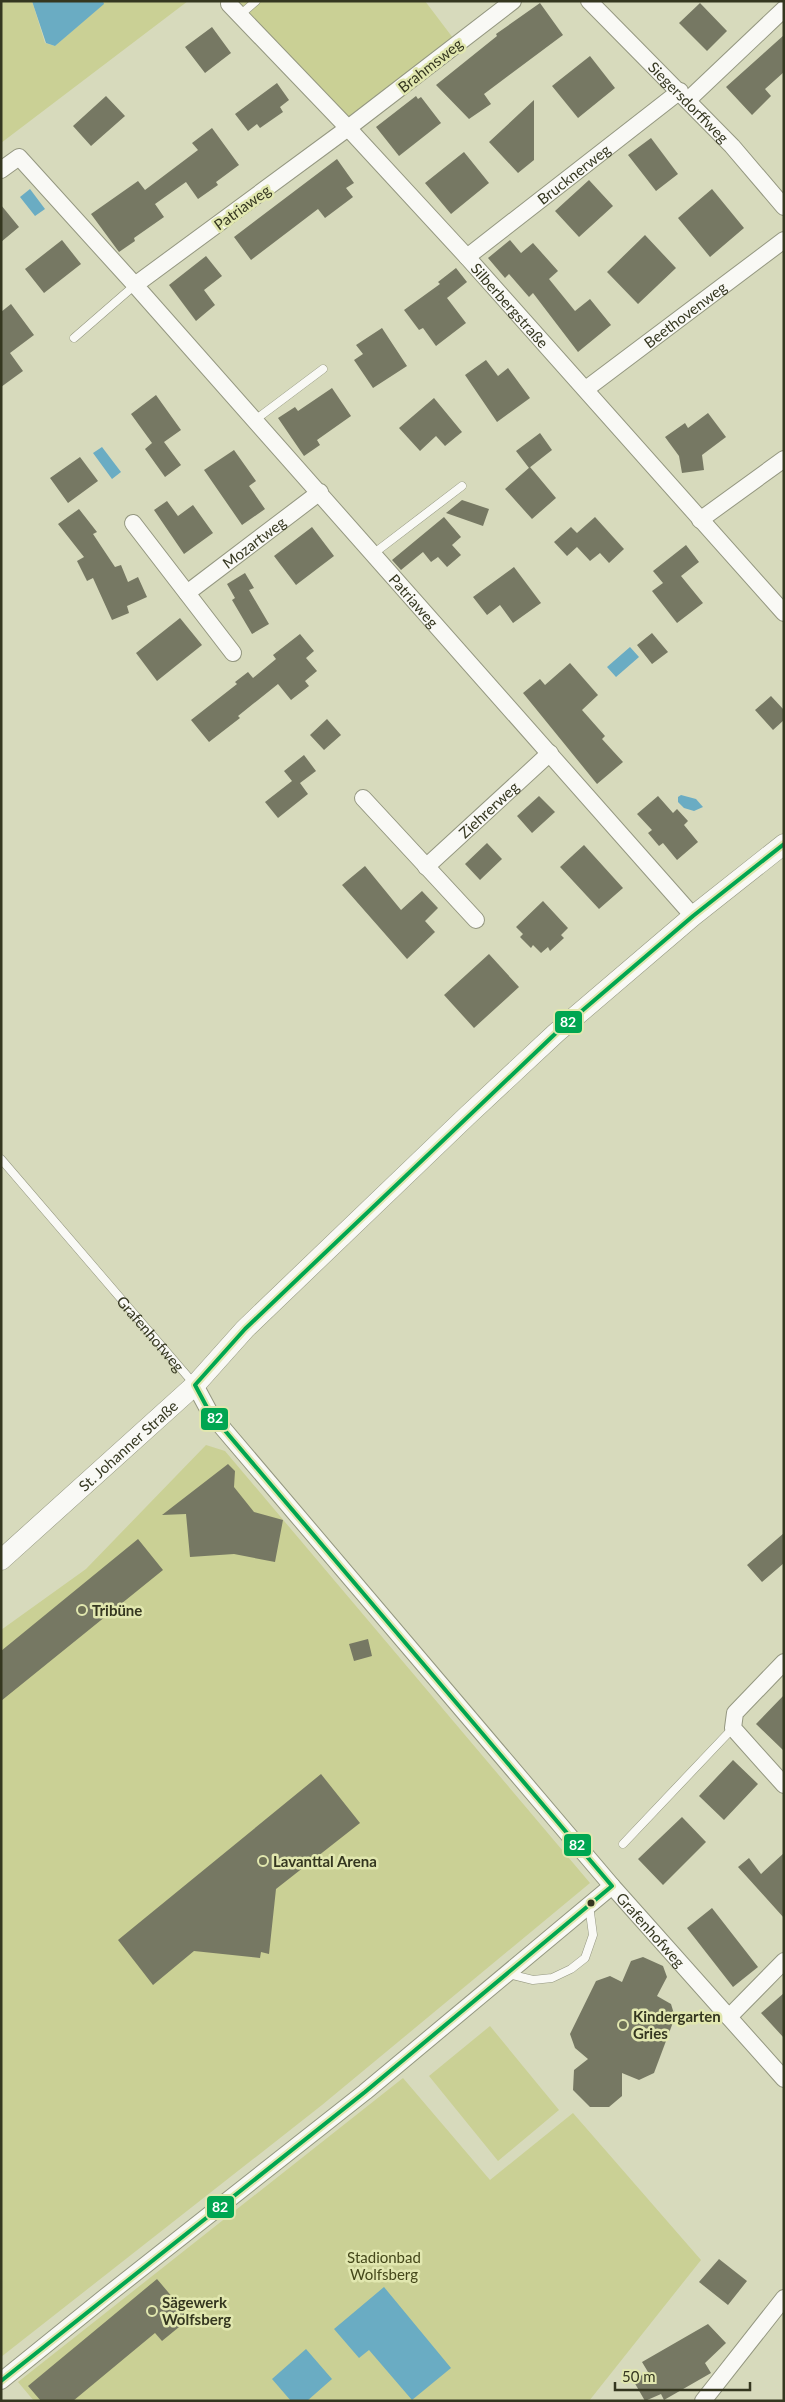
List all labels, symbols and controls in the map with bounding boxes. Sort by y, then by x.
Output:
street label: Brahmsweg [394,34,466,96]
street label: Siegersdorffweg [645,58,733,147]
street label: Brucknerweg [533,140,614,208]
street label: Patriaweg [210,180,274,233]
street label: Silberbergstraße [467,259,553,352]
street label: Beethovenweg [640,277,730,351]
street label: Mozartweg [219,512,289,572]
street label: Patriaweg [386,570,443,631]
street label: Ziehrerweg [455,777,522,841]
line badge: 82 [554,1010,583,1034]
text: 82 [560,1013,576,1030]
street label: Grafenhofweg [113,1292,188,1375]
street label: St. Johanner Straße [75,1396,181,1495]
line badge: 82 [200,1407,229,1431]
text: 82 [207,1409,223,1426]
place label: Tribüne [92,1601,142,1619]
marker: Tribüne [76,1604,88,1616]
line badge: 82 [563,1833,592,1857]
text: 82 [569,1836,585,1853]
place label: Lavanttal Arena [273,1852,377,1870]
marker: Lavanttal Arena [257,1855,269,1867]
street label: Grafenhofweg [613,1888,689,1971]
unlabelled marker [586,1898,596,1908]
place label: Kindergarten Gries [633,2007,721,2042]
marker: Kindergarten Gries [617,2019,629,2031]
line badge: 82 [206,2195,235,2219]
text: 82 [212,2198,228,2215]
park label: Stadionbad Wolfsberg [347,2248,421,2283]
place label: Sägewerk Wolfsberg [162,2293,231,2328]
marker: Sägewerk Wolfsberg [146,2305,158,2317]
scale bar [615,2360,750,2392]
text: 50 m [622,2367,656,2385]

